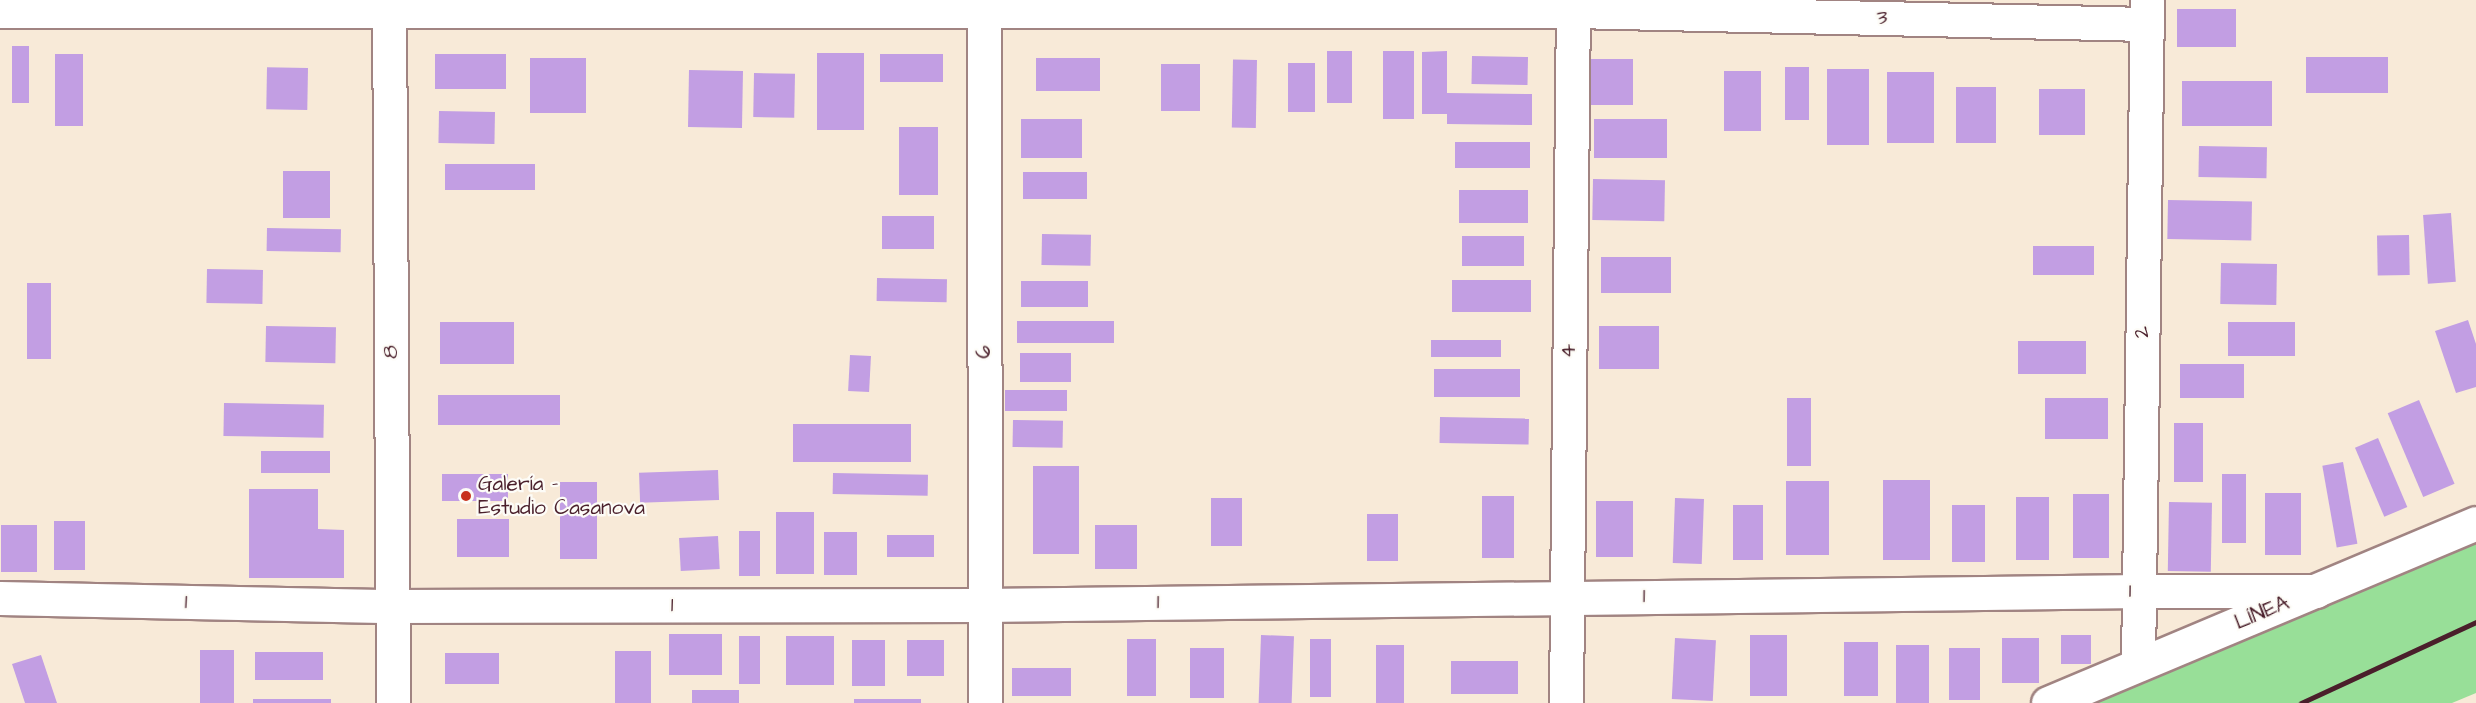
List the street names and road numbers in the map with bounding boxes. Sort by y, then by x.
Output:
street label: 3 [1876,5,1888,31]
street label: 2 [2129,326,2155,338]
street label: 4 [1556,344,1582,358]
street label: 8 [378,345,404,359]
street label: 6 [971,345,997,359]
street label: 1 [2128,578,2132,604]
street label: 1 [1642,583,1646,609]
street label: 1 [184,589,188,615]
street label: 1 [1156,589,1160,615]
street label: LÍNEA [2231,591,2293,635]
street label: 1 [671,592,673,618]

